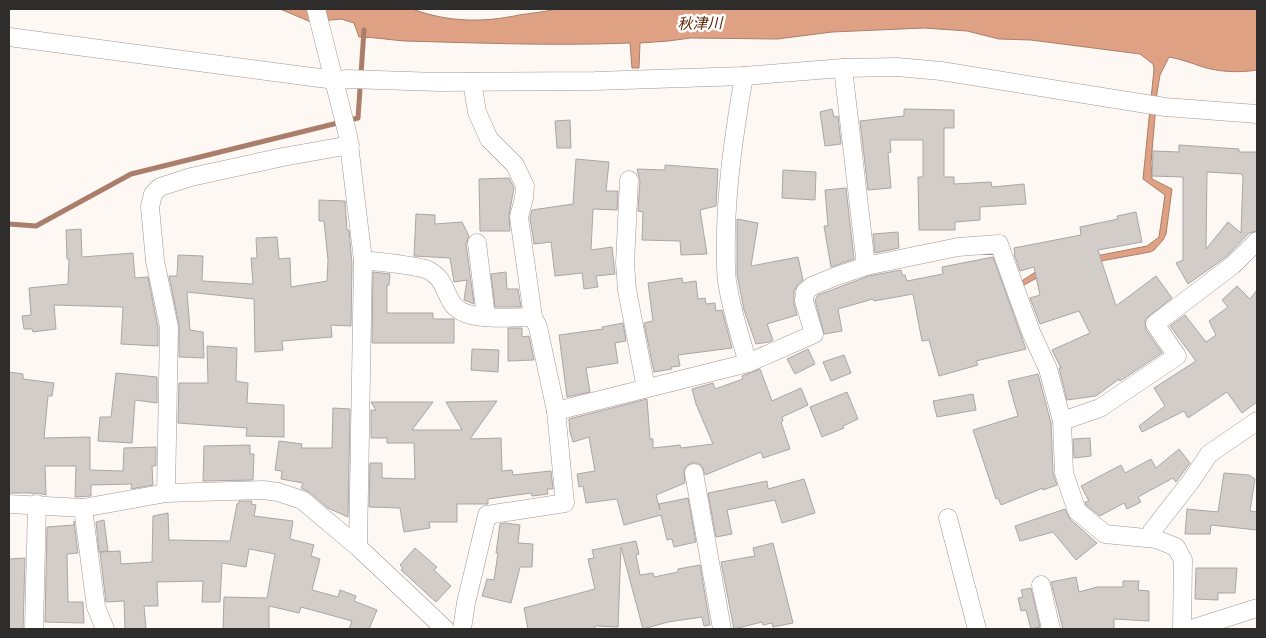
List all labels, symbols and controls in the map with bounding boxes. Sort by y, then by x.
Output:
water label: 秋津川 [677,14,725,32]

